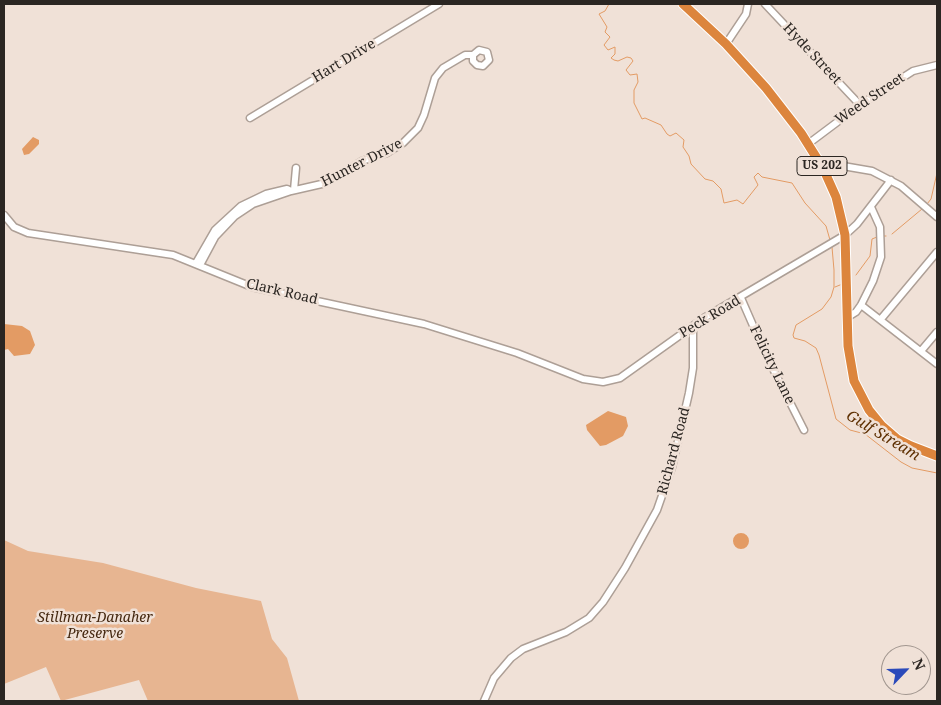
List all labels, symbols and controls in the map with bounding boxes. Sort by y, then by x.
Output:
street label: Hyde Street [779,20,845,88]
street label: Hart Drive [309,36,379,86]
street label: Weed Street [832,70,908,128]
street label: Hunter Drive [319,135,405,191]
road number: US 202 [797,157,847,176]
street label: Clark Road [245,276,319,308]
street label: Peck Road [676,292,744,342]
street label: Felicity Lane [746,323,798,407]
street label: Richard Road [654,405,694,497]
water label: Gulf Stream [843,407,923,465]
park label: Stillman-Danaher Preserve [37,610,153,642]
north arrow [881,645,931,695]
text: N [908,655,930,673]

